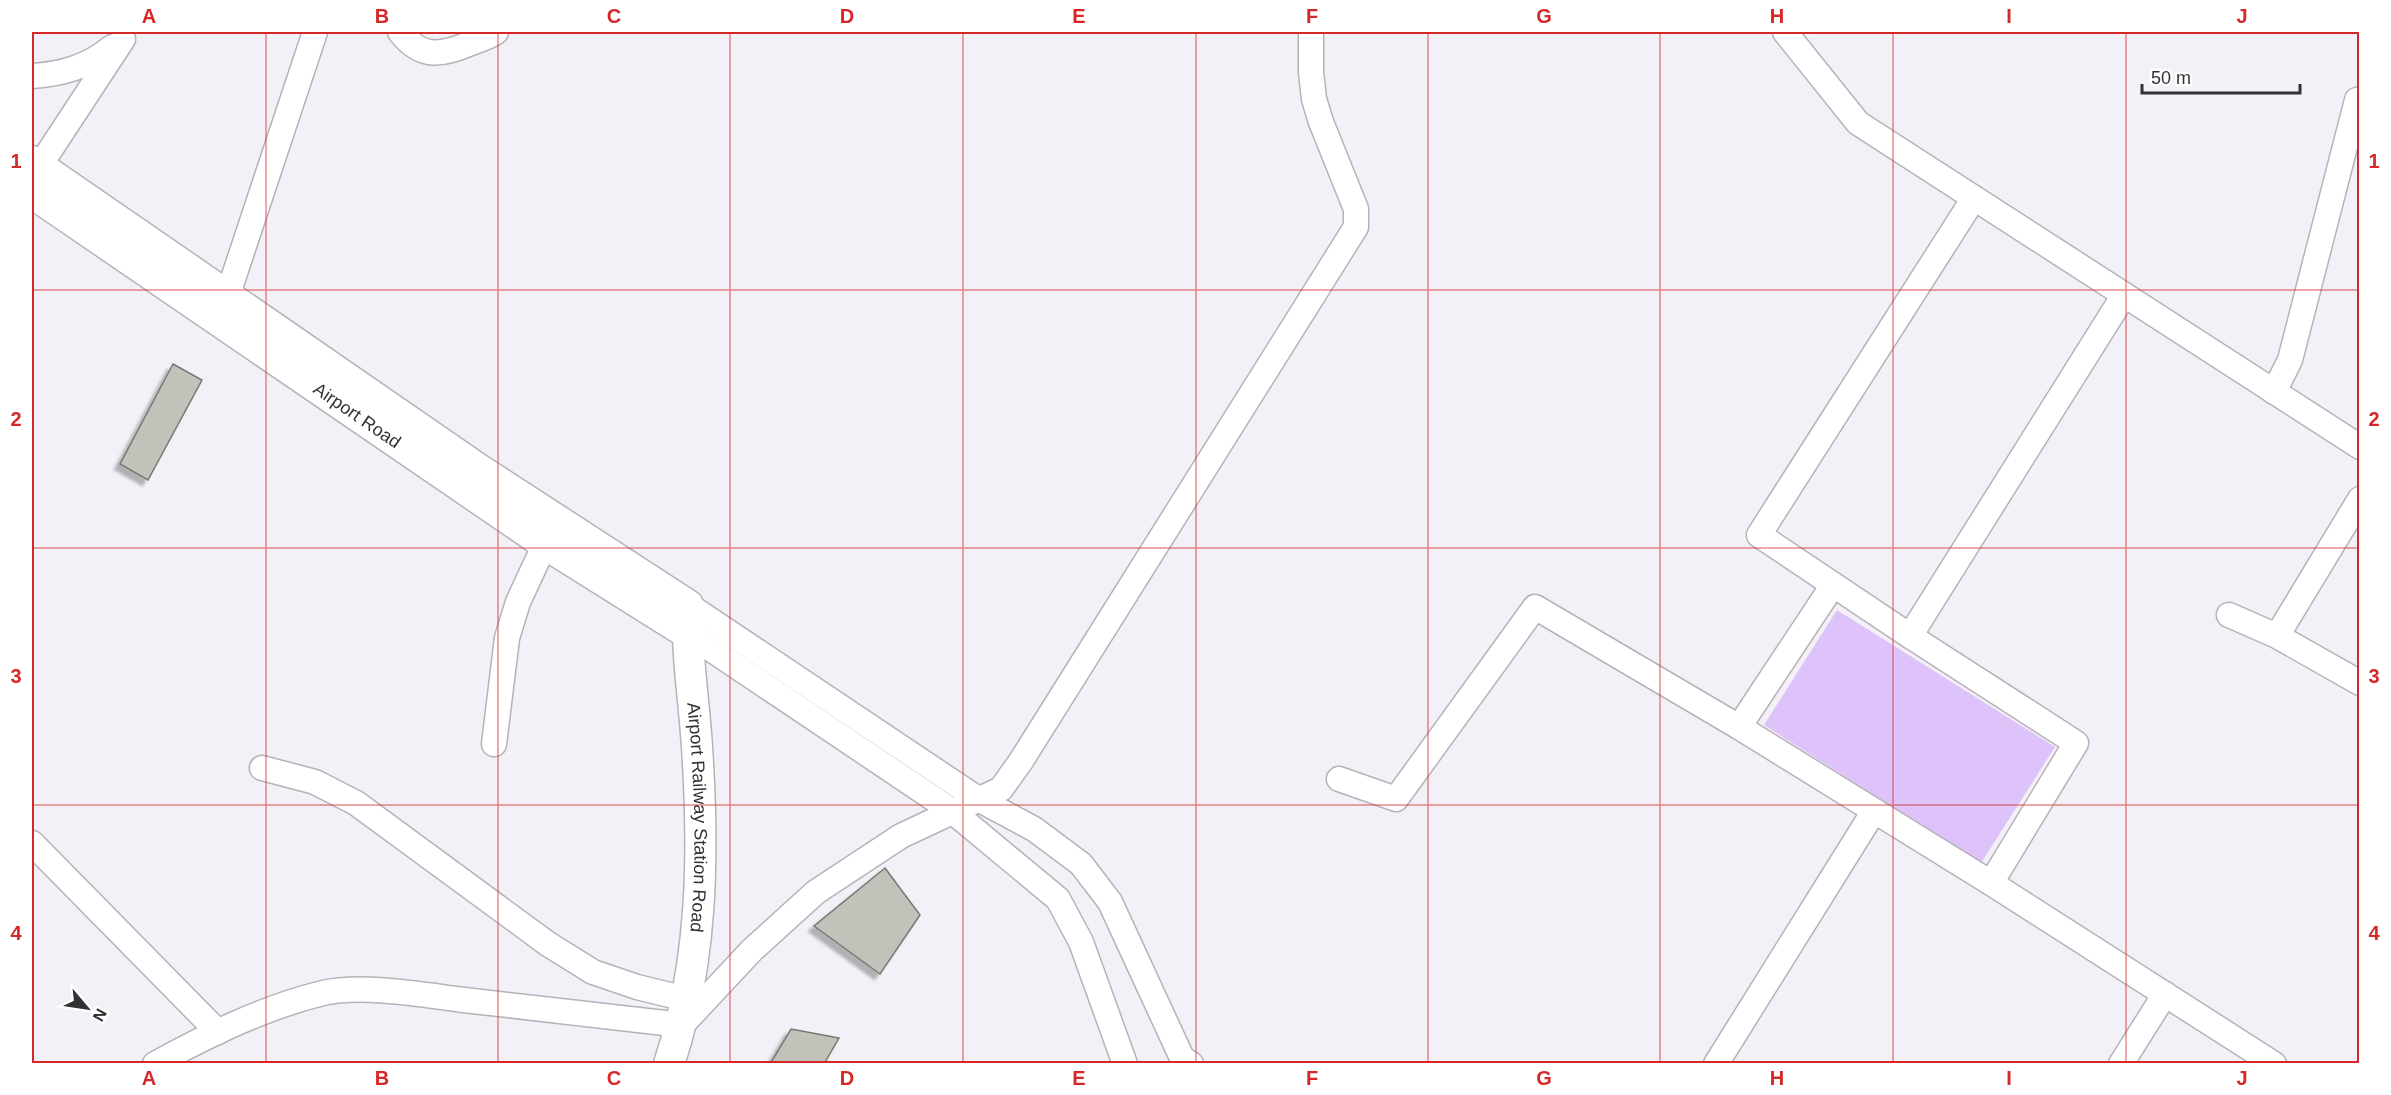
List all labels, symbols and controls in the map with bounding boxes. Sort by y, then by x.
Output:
text: A [142,5,156,27]
text: B [375,5,389,27]
text: C [607,5,621,27]
text: D [840,5,854,27]
text: E [1072,5,1086,27]
text: F [1306,5,1318,27]
text: G [1536,5,1552,27]
text: H [1770,5,1784,27]
text: I [2006,5,2012,27]
text: J [2236,5,2248,27]
scale bar [2142,57,2300,95]
text: 50 m [2151,68,2191,88]
text: 1 [10,150,22,172]
text: 1 [2368,150,2380,172]
street label: Airport Road [310,379,405,452]
text: 2 [10,408,22,430]
text: 2 [2368,408,2380,430]
text: 3 [10,665,22,687]
text: 3 [2368,665,2380,687]
street label: Airport Railway Station Road [683,701,710,933]
text: 4 [10,922,22,944]
text: 4 [2368,922,2380,944]
north arrow [57,978,117,1038]
text: N [89,1006,110,1024]
text: A [142,1067,156,1089]
text: B [375,1067,389,1089]
text: C [607,1067,621,1089]
text: D [840,1067,854,1089]
text: E [1072,1067,1086,1089]
text: F [1306,1067,1318,1089]
text: G [1536,1067,1552,1089]
text: H [1770,1067,1784,1089]
text: I [2006,1067,2012,1089]
text: J [2236,1067,2248,1089]

